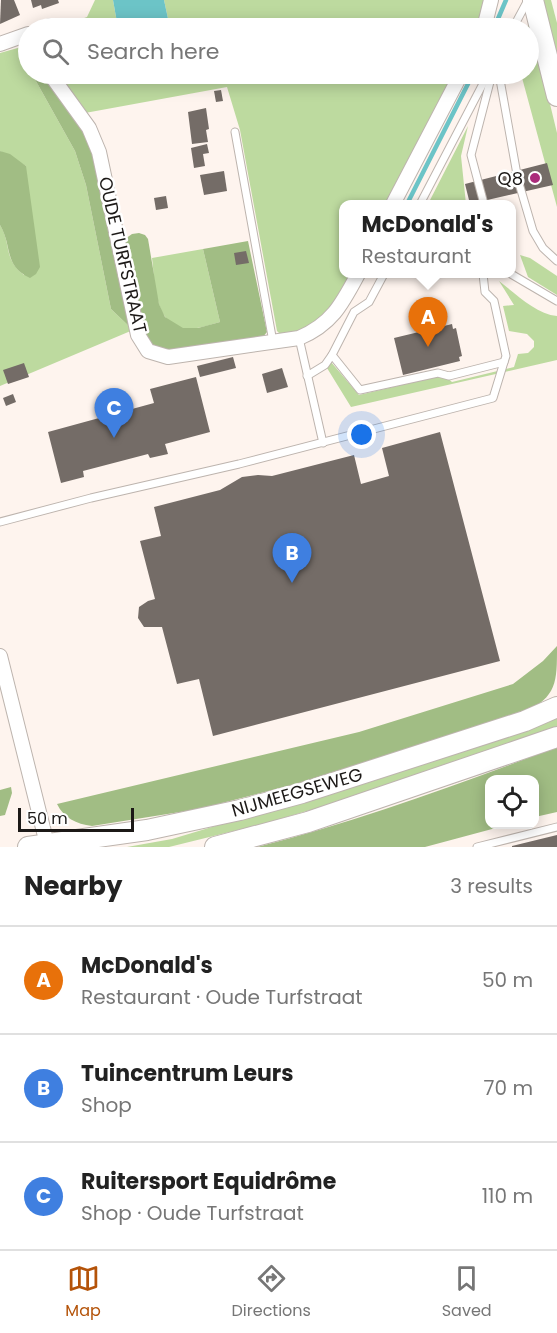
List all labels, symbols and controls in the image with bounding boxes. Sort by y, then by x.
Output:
search box [18,18,539,84]
icon: search [39,35,72,68]
text: Search here [87,36,220,67]
place label: Q8 [497,166,523,191]
marker: Q8 [528,171,542,185]
street label: OUDE TURFSTRAAT [93,174,153,336]
popup [339,200,516,278]
text: McDonald's [362,209,493,240]
text: Restaurant [362,242,471,270]
pin: A [408,298,448,347]
pin: C [94,388,134,438]
your location [347,420,376,449]
pin: B [272,534,312,583]
street label: NIJMEEGSEWEG [229,761,365,823]
map controls [485,775,539,829]
button: locate [485,775,539,829]
scale bar [18,805,134,832]
text: 50 m [27,807,68,830]
text: Nearby [24,868,122,904]
text: 3 results [450,872,533,900]
text: McDonald's [81,950,213,981]
text: A [36,966,51,994]
text: 50 m [482,966,533,994]
text: Restaurant · Oude Turfstraat [81,983,363,1011]
text: Tuincentrum Leurs [81,1058,294,1089]
text: B [37,1074,50,1102]
text: 70 m [484,1074,533,1102]
text: Shop [81,1091,132,1119]
text: Ruitersport Equidrôme [81,1166,336,1197]
text: C [36,1182,51,1210]
text: 110 m [482,1182,533,1210]
text: Shop · Oude Turfstraat [81,1199,304,1227]
tab: Map [65,1262,101,1323]
tab: Directions [232,1262,311,1323]
tab: Saved [442,1262,492,1323]

